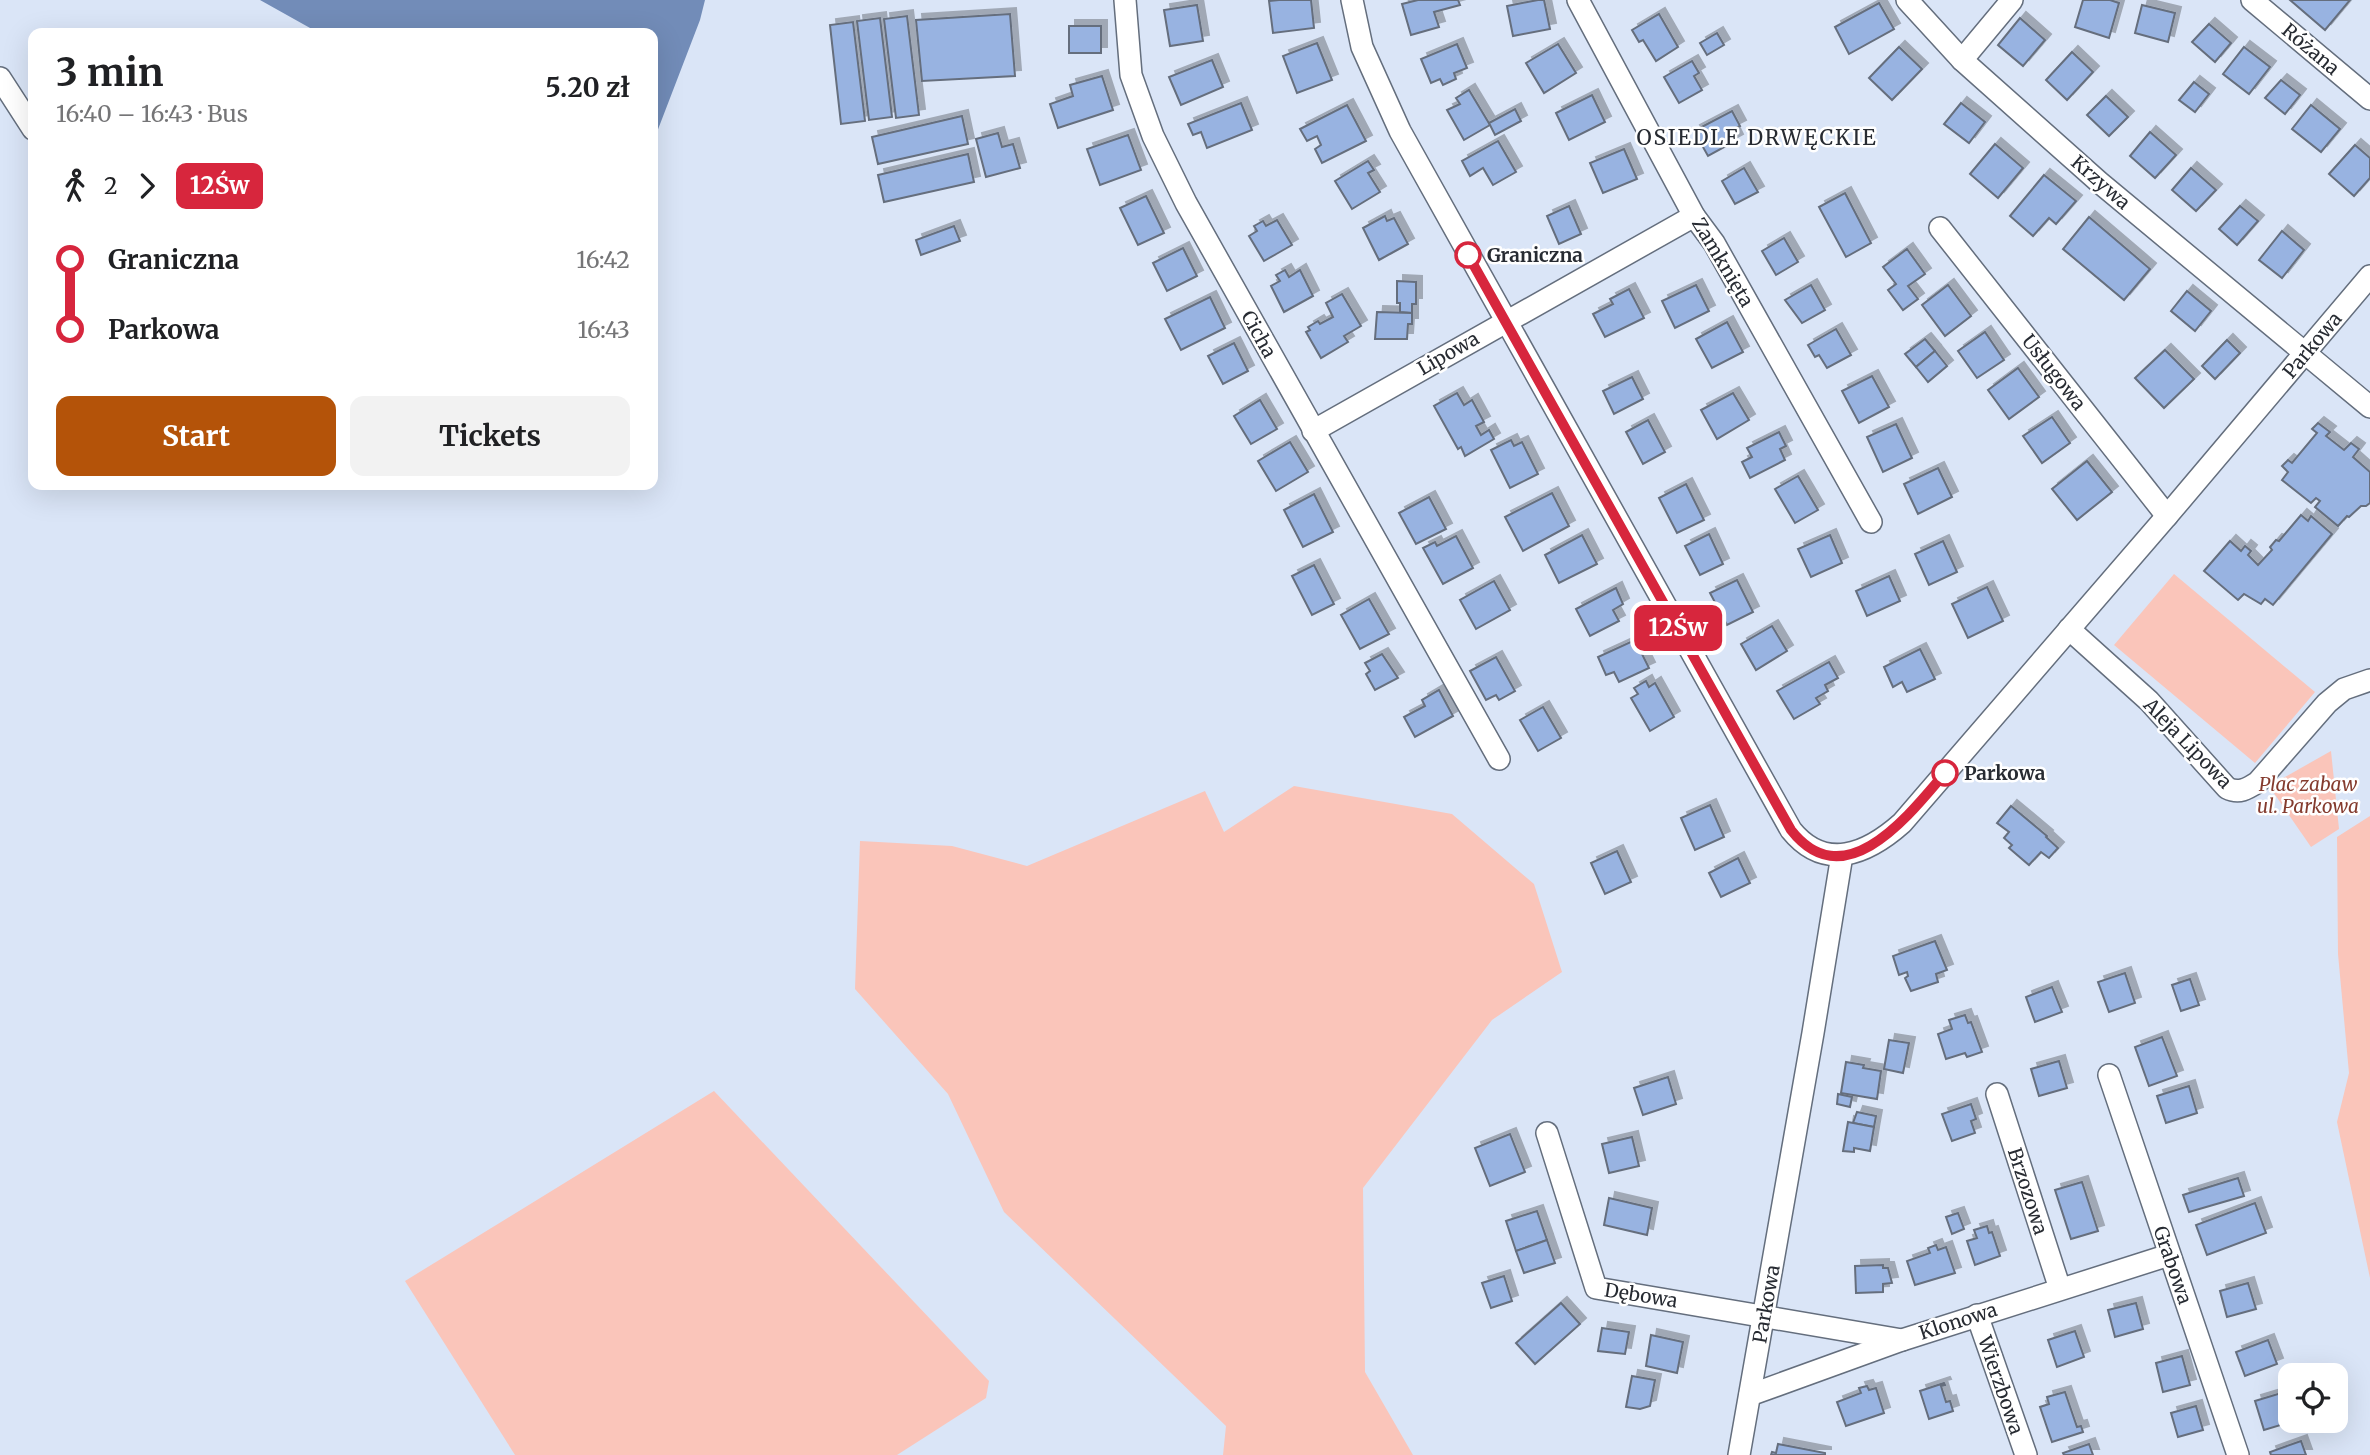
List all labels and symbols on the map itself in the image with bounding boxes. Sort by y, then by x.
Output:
street label: Różana [2277,18,2345,80]
district label: OSIEDLE DRWĘCKIE [1636,124,1878,151]
street label: Krzywa [2067,150,2135,214]
street label: Zamknięta [1687,213,1759,311]
marker: Graniczna [1455,242,1481,268]
place label: Graniczna [1487,243,1583,267]
street label: Cicha [1236,306,1282,362]
street label: Parkowa [2277,307,2347,383]
street label: Lipowa [1413,326,1483,380]
street label: Usługowa [2017,329,2091,415]
line badge: 12Św [1629,605,1727,651]
street label: Aleja Lipowa [2138,692,2237,793]
marker: Parkowa [1932,760,1958,786]
place label: Parkowa [1964,761,2046,785]
park label: Plac zabaw ul. Parkowa [2257,772,2359,818]
street label: Brzozowa [2003,1145,2053,1237]
street label: Grabowa [2148,1223,2198,1307]
street label: Parkowa [1747,1263,1785,1345]
street label: Dębowa [1603,1277,1679,1313]
street label: Klonowa [1916,1297,2000,1345]
street label: Wierzbowa [1973,1332,2029,1437]

